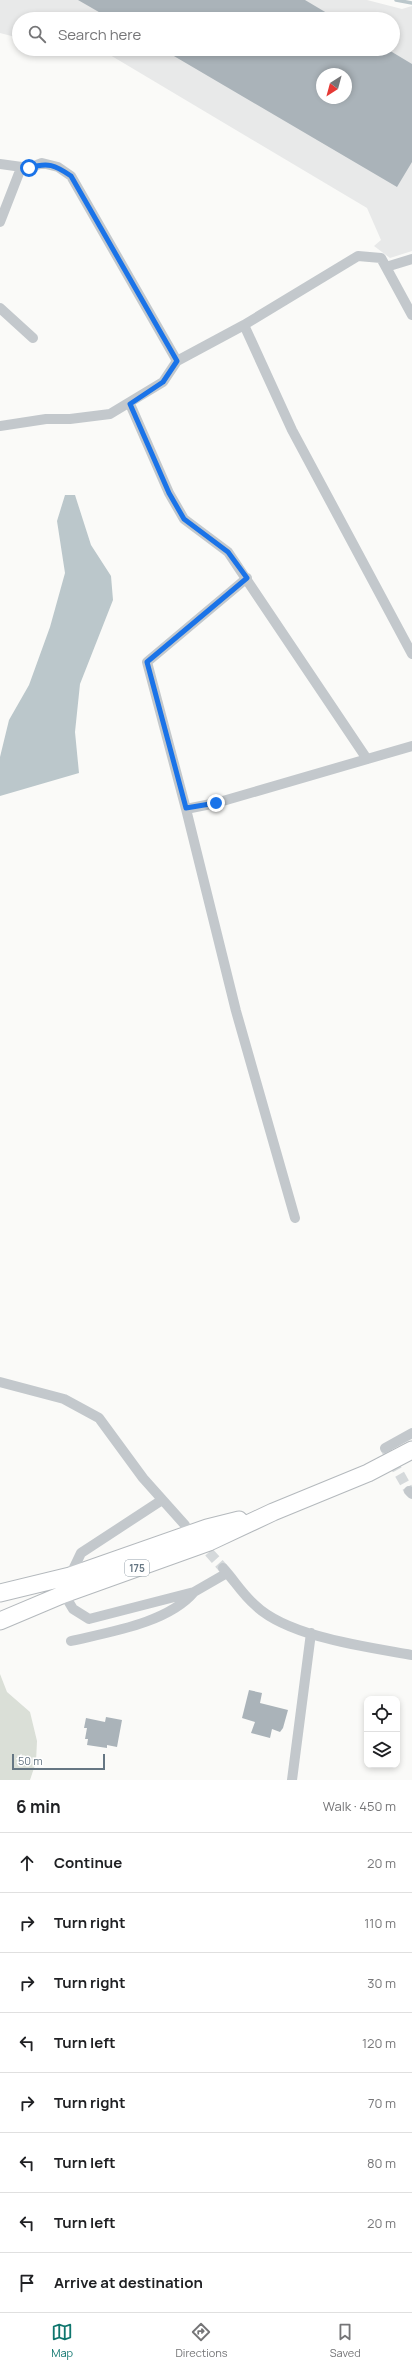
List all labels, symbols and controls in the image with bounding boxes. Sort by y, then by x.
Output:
search box [12,12,400,56]
icon: search [26,23,48,45]
text: Search here [58,24,141,45]
north arrow [316,68,352,104]
route start [20,159,38,177]
route end [207,794,225,812]
road number: 175 [125,1560,149,1576]
map controls [364,1696,400,1768]
button: locate [364,1696,400,1732]
button: layers [364,1732,400,1768]
scale bar [12,1752,105,1771]
text: 50 m [18,1753,43,1768]
text: 6 min [16,1795,61,1818]
text: Walk · 450 m [323,1797,396,1815]
icon: ahead [16,1852,38,1874]
text: Continue [54,1852,122,1873]
text: 20 m [367,1854,396,1872]
icon: right [16,1912,38,1934]
text: Turn right [54,1912,125,1933]
text: 110 m [364,1914,396,1932]
icon: right [16,1972,38,1994]
text: Turn right [54,1972,125,1993]
text: 30 m [367,1974,396,1992]
icon: left [16,2032,38,2054]
text: Turn left [54,2032,116,2053]
text: 120 m [362,2034,396,2052]
icon: right [16,2092,38,2114]
text: Turn right [54,2092,125,2113]
text: 70 m [368,2094,396,2112]
icon: left [16,2152,38,2174]
text: Turn left [54,2152,116,2173]
text: 80 m [367,2154,396,2172]
icon: left [16,2212,38,2234]
text: Turn left [54,2212,116,2233]
text: 20 m [367,2214,396,2232]
icon: arrive [16,2272,38,2294]
text: Arrive at destination [54,2272,203,2293]
tab: Map [51,2321,73,2360]
tab: Directions [175,2321,228,2360]
tab: Saved [330,2321,361,2360]

